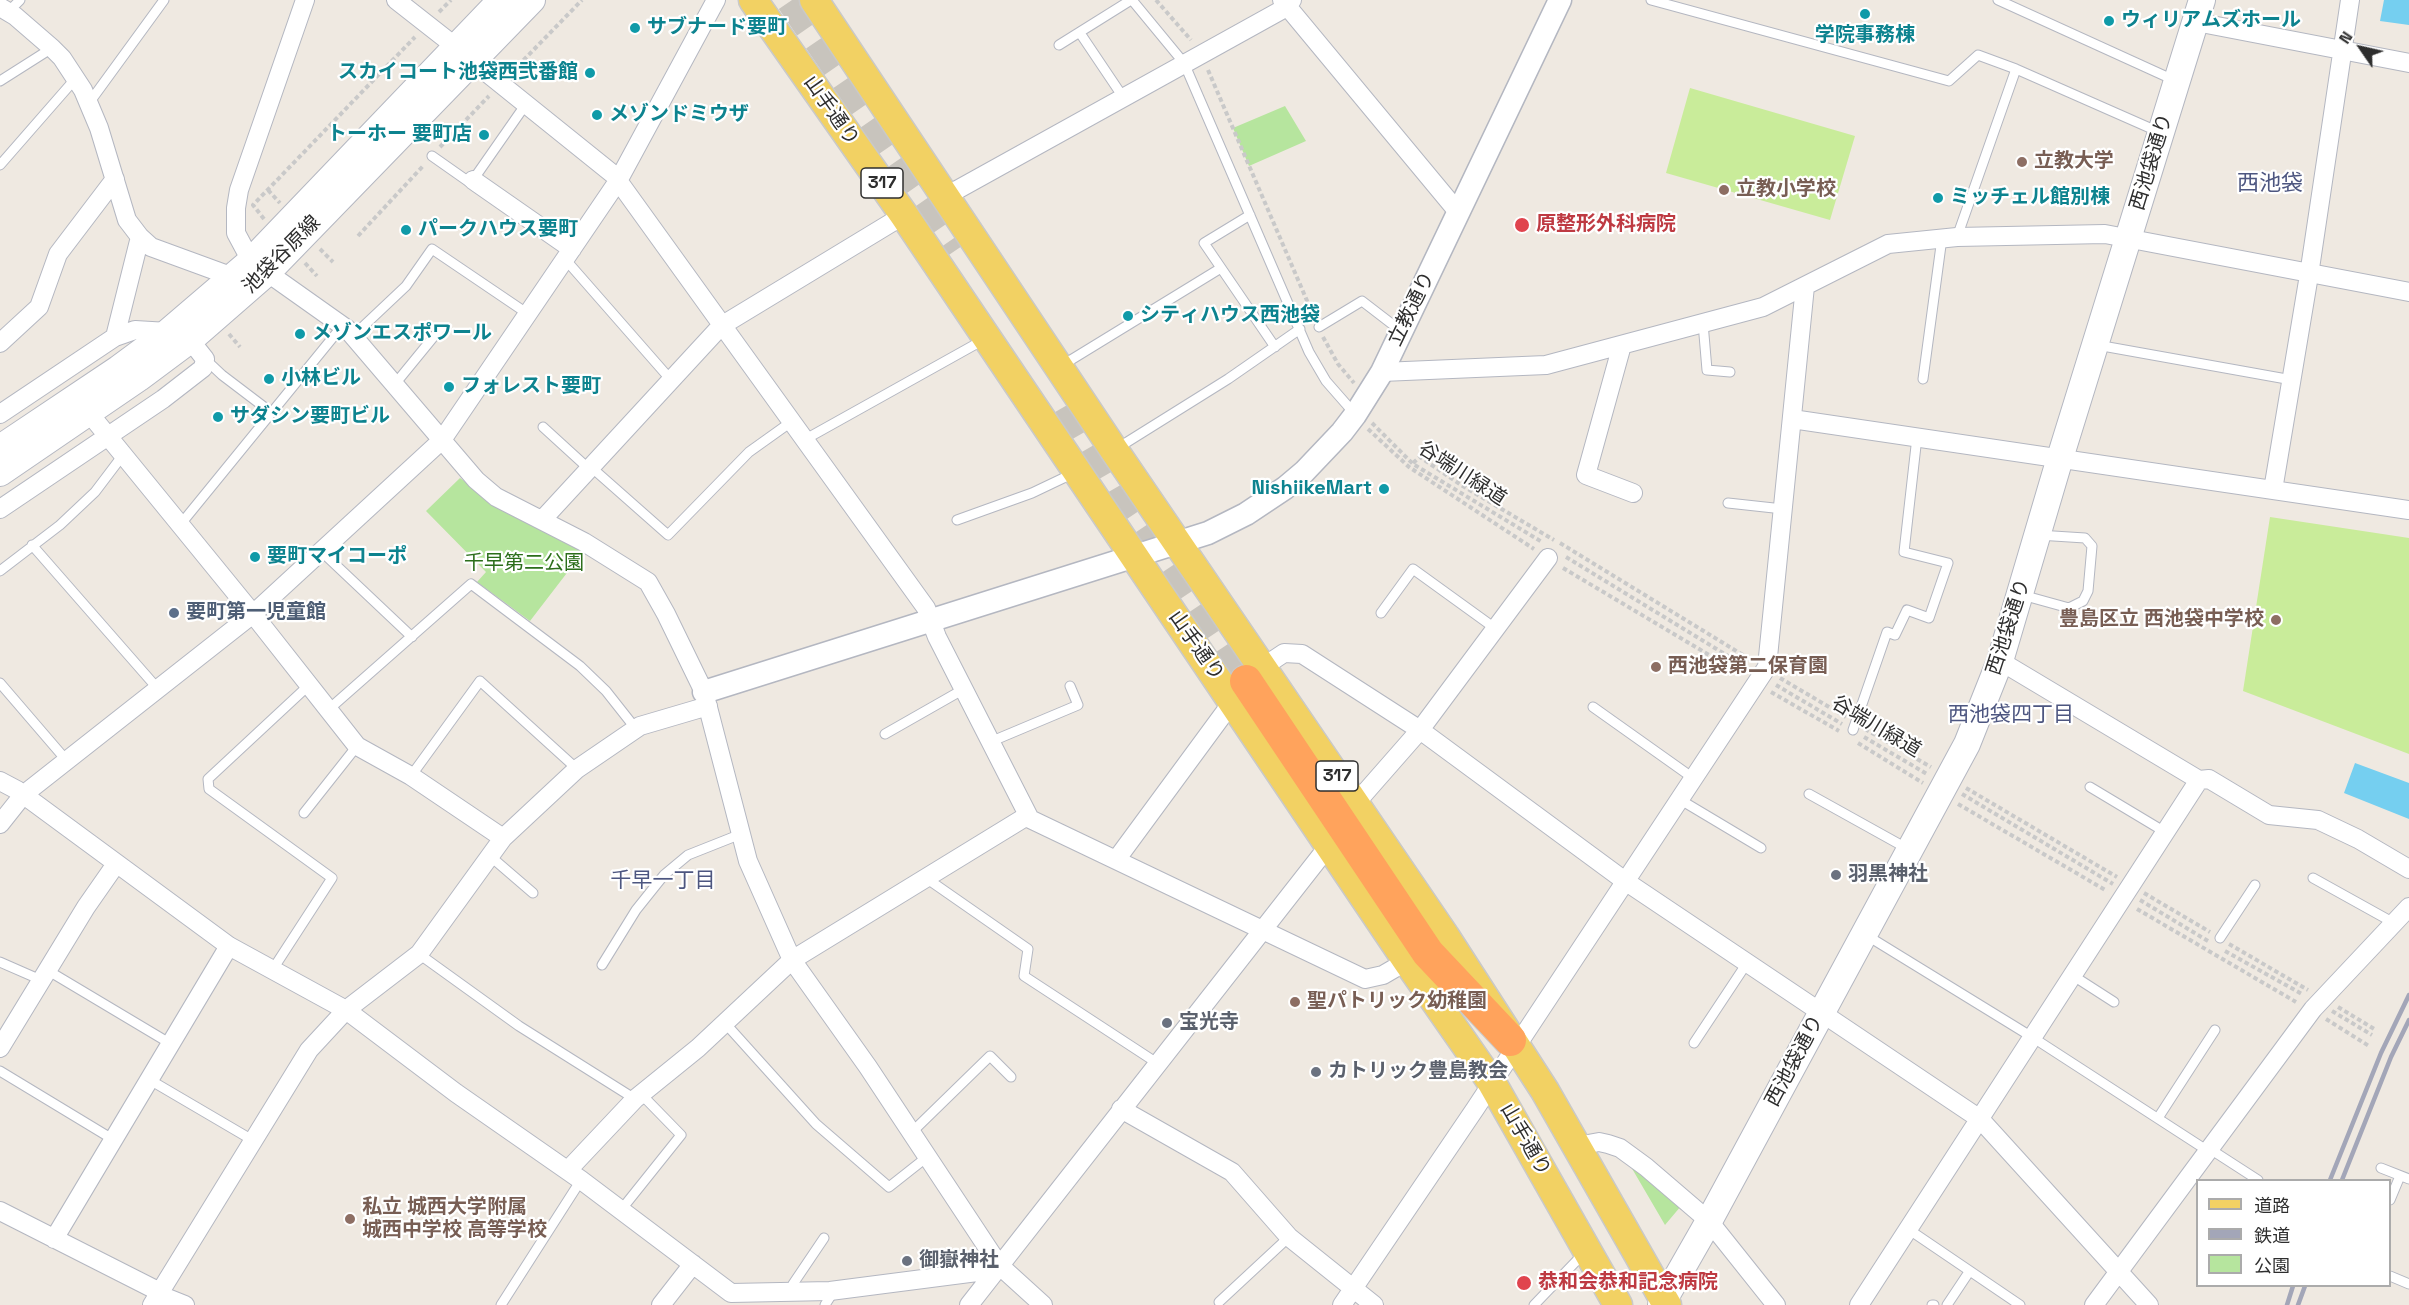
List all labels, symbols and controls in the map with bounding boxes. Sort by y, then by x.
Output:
marker: 学院事務棟 [1858,7,1872,21]
place label: ウィリアムズホール [2121,9,2301,33]
marker: ウィリアムズホール [2102,14,2116,28]
place label: サブナード要町 [647,16,787,40]
north arrow [2331,18,2391,78]
marker: サブナード要町 [628,21,642,35]
place label: 学院事務棟 [1815,24,1915,48]
text: N [2334,27,2357,48]
place label: スカイコート池袋西弐番館 [338,61,578,85]
marker: スカイコート池袋西弐番館 [583,66,597,80]
street label: 山手通り [798,71,864,151]
place label: メゾンドミウザ [609,103,749,127]
marker: メゾンドミウザ [590,108,604,122]
street label: 西池袋通り [2126,111,2178,213]
place label: トーホー 要町店 [327,123,472,147]
marker: トーホー 要町店 [477,128,491,142]
place label: 立教大学 [2034,150,2114,174]
marker: 立教大学 [2015,155,2029,169]
road number: 317 [861,168,903,198]
district label: 西池袋 [2237,171,2303,197]
place label: 立教小学校 [1736,178,1836,202]
marker: 立教小学校 [1717,183,1731,197]
place label: ミッチェル館別棟 [1950,186,2110,210]
marker: ミッチェル館別棟 [1931,191,1945,205]
street label: 池袋谷原線 [238,211,326,299]
place label: 原整形外科病院 [1536,213,1676,237]
marker: 原整形外科病院 [1513,216,1531,234]
place label: パークハウス要町 [418,218,578,242]
marker: パークハウス要町 [399,223,413,237]
street label: 立教通り [1384,268,1440,350]
place label: シティハウス西池袋 [1140,304,1320,328]
marker: シティハウス西池袋 [1121,309,1135,323]
place label: メゾンエスポワール [312,322,492,346]
marker: メゾンエスポワール [293,327,307,341]
place label: 小林ビル [281,367,361,391]
marker: 小林ビル [262,372,276,386]
place label: フォレスト要町 [461,375,601,399]
marker: フォレスト要町 [442,380,456,394]
place label: サダシン要町ビル [230,405,390,429]
marker: サダシン要町ビル [211,410,225,424]
street label: 谷端川緑道 [1414,437,1510,511]
place label: NishiikeMart [1251,477,1372,501]
marker: NishiikeMart [1377,482,1391,496]
place label: 要町マイコーポ [267,545,407,569]
marker: 要町マイコーポ [248,550,262,564]
park label: 千早第二公園 [464,552,584,576]
street label: 西池袋通り [1982,576,2036,678]
place label: 要町第一児童館 [186,601,326,625]
marker: 要町第一児童館 [167,606,181,620]
street label: 山手通り [1163,606,1229,686]
place label: 豊島区立 西池袋中学校 [2059,608,2264,632]
marker: 豊島区立 西池袋中学校 [2269,613,2283,627]
place label: 西池袋第二保育園 [1668,655,1828,679]
marker: 西池袋第二保育園 [1649,660,1663,674]
street label: 谷端川緑道 [1827,691,1925,763]
district label: 西池袋四丁目 [1948,702,2074,728]
road number: 317 [1316,761,1358,791]
place label: 羽黒神社 [1848,863,1928,887]
district label: 千早一丁目 [611,868,715,894]
marker: 羽黒神社 [1829,868,1843,882]
place label: 聖パトリック幼稚園 [1307,990,1487,1014]
marker: 聖パトリック幼稚園 [1288,995,1302,1009]
place label: 宝光寺 [1179,1011,1239,1035]
street label: 西池袋通り [1761,1011,1829,1111]
marker: 宝光寺 [1160,1016,1174,1030]
place label: カトリック豊島教会 [1328,1060,1508,1084]
marker: カトリック豊島教会 [1309,1065,1323,1079]
street label: 山手通り [1495,1099,1555,1181]
legend [2196,1179,2391,1287]
text: 道路 [2254,1194,2290,1217]
place label: 私立 城西大学附属 城西中学校 高等学校 [362,1196,547,1243]
marker: 私立 城西大学附属 城西中学校 高等学校 [343,1212,357,1226]
text: 鉄道 [2254,1224,2290,1247]
place label: 御嶽神社 [919,1249,999,1273]
marker: 御嶽神社 [900,1254,914,1268]
text: 公園 [2254,1254,2290,1277]
place label: 恭和会恭和記念病院 [1538,1271,1718,1295]
marker: 恭和会恭和記念病院 [1515,1274,1533,1292]

